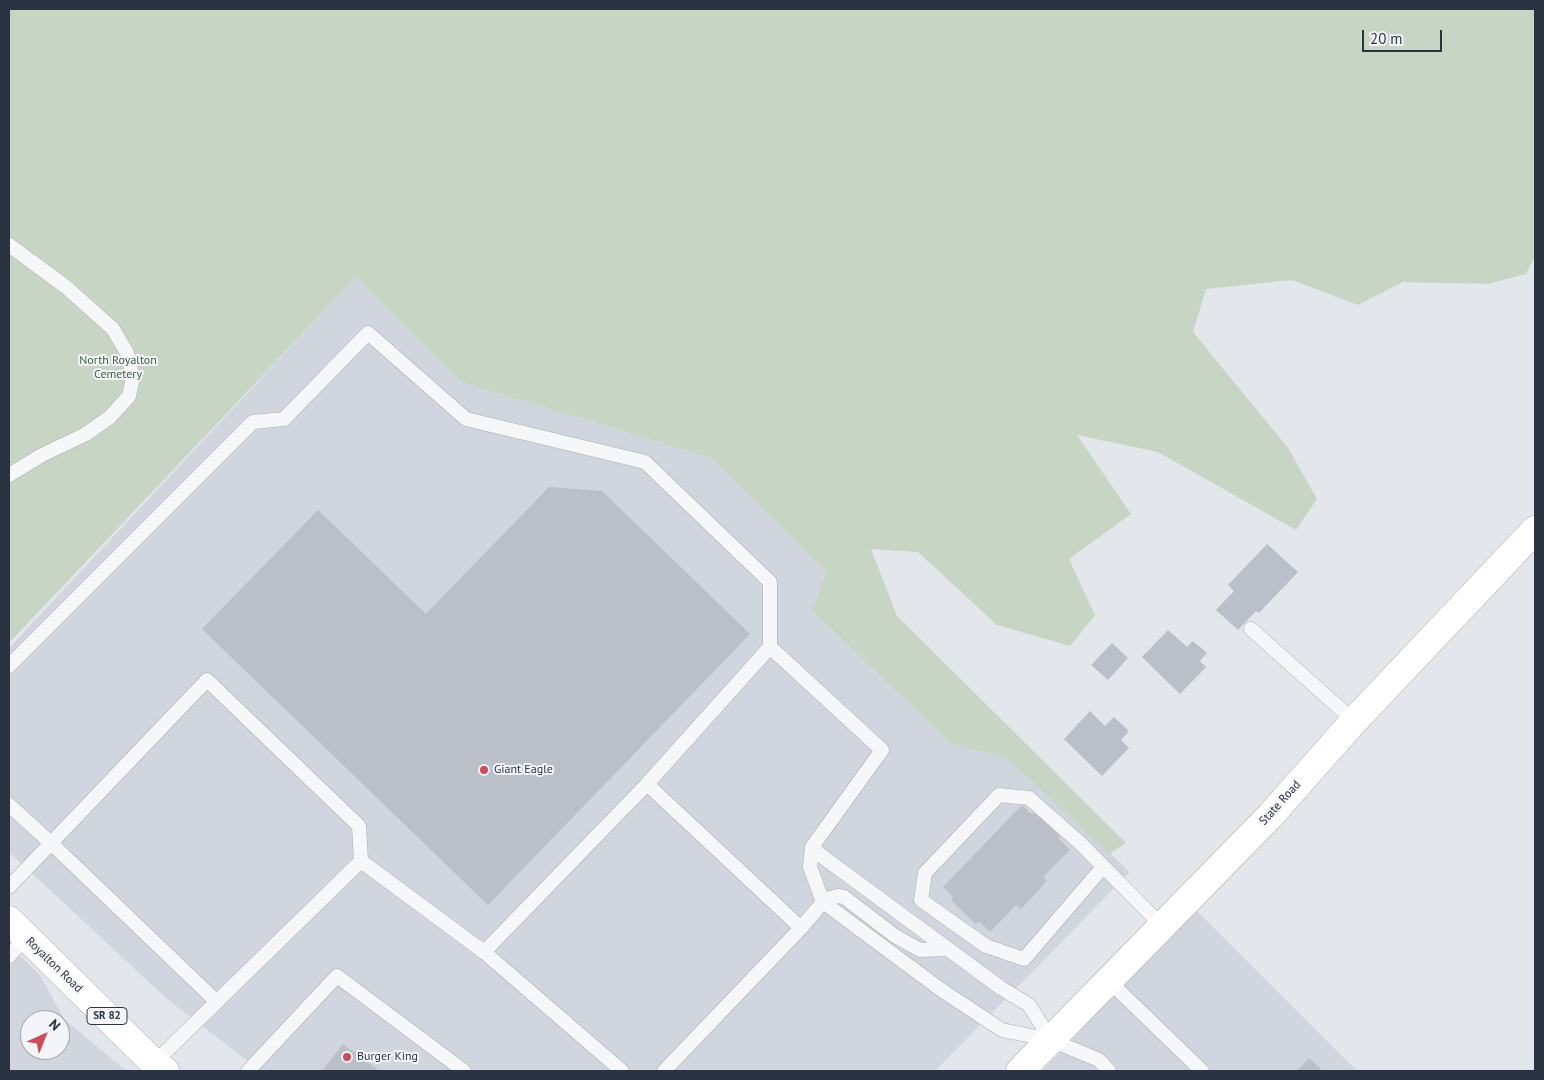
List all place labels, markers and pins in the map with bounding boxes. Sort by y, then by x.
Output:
place label: Giant Eagle [494,763,553,777]
marker: Giant Eagle [478,764,490,776]
place label: Burger King [357,1050,418,1064]
marker: Burger King [341,1051,353,1063]

